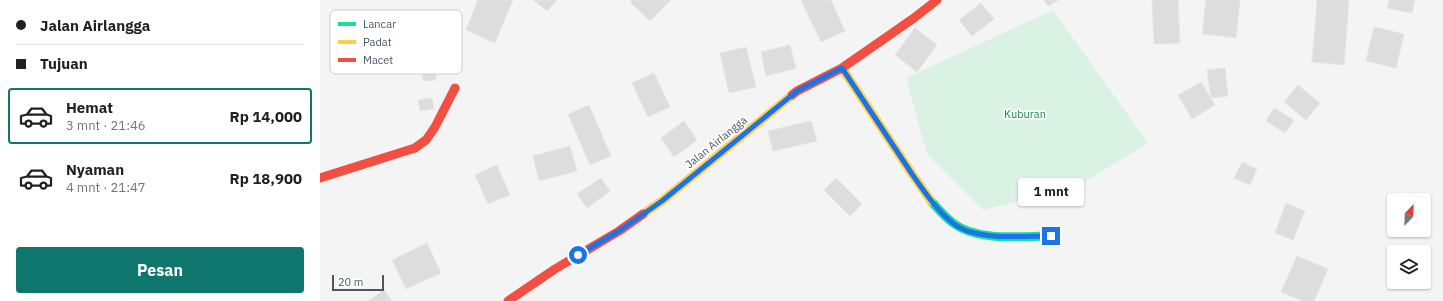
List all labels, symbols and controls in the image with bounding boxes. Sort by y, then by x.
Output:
legend [330,10,462,74]
text: Jalan Airlangga [40,16,150,35]
text: Lancar [363,17,396,31]
text: Padat [363,35,392,49]
text: Macet [363,53,393,67]
text: Tujuan [40,54,88,73]
icon: car [18,98,54,134]
text: Hemat [66,98,113,117]
text: Rp 14,000 [230,107,302,126]
park label: Kuburan [1004,107,1046,121]
street label: Jalan Airlangga [682,113,750,171]
text: 3 mnt · 21:46 [66,117,146,134]
icon: car [18,160,54,196]
text: Nyaman [66,160,124,179]
text: Rp 18,900 [230,169,302,188]
callout: 1 mnt [1018,178,1084,206]
text: 4 mnt · 21:47 [66,179,146,196]
text: 1 mnt [1033,183,1069,200]
north arrow [1387,193,1431,237]
map controls [1387,193,1431,289]
route end [1042,227,1060,245]
button: layers [1387,245,1431,289]
route start [569,246,587,264]
button: Pesan [16,247,304,293]
scale bar [332,273,384,292]
text: 20 m [338,275,363,289]

